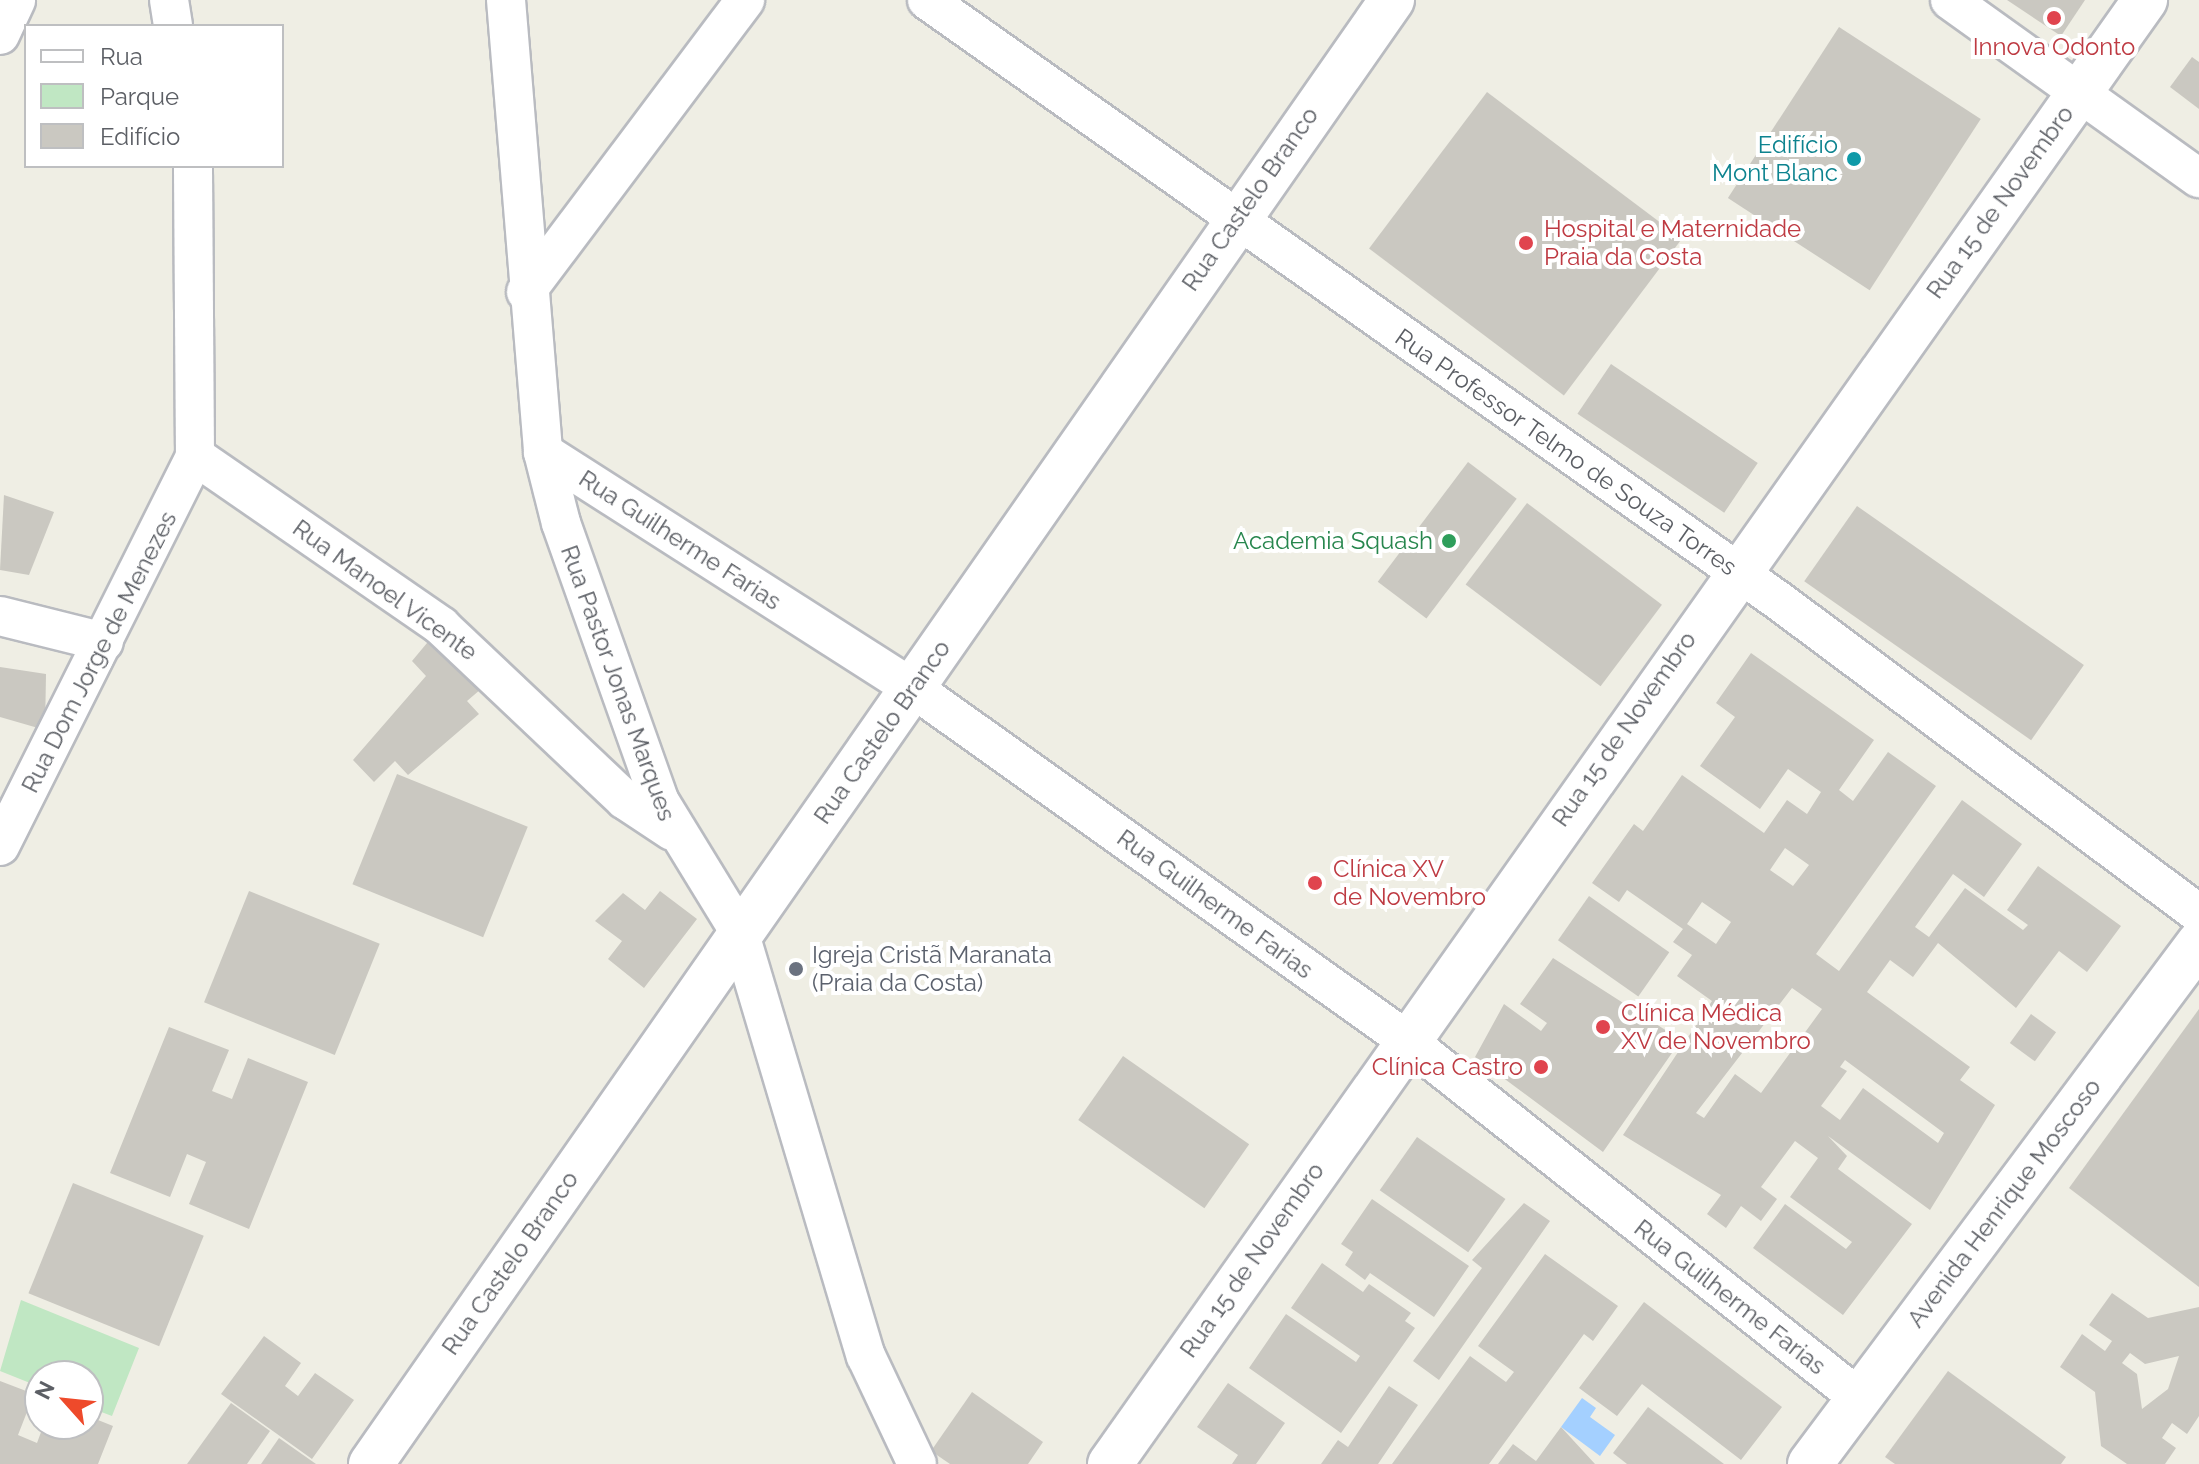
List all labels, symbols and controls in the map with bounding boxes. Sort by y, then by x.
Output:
marker: Innova Odonto [2043,7,2065,29]
legend [24,24,284,168]
place label: Innova Odonto [1973,33,2135,61]
text: Rua [100,42,143,71]
text: Parque [100,82,179,111]
street label: Rua 15 de Novembro [1920,100,2080,304]
street label: Rua Castelo Branco [1176,102,1324,296]
text: Edifício [100,122,180,151]
place label: Edifício Mont Blanc [1712,131,1838,187]
marker: Edifício Mont Blanc [1845,150,1863,168]
place label: Hospital e Maternidade Praia da Costa [1544,215,1802,271]
marker: Hospital e Maternidade Praia da Costa [1515,232,1537,254]
street label: Rua Professor Telmo de Souza Torres [1389,322,1743,582]
street label: Rua Guilherme Farias [574,464,786,616]
street label: Rua Dom Jorge de Menezes [15,506,183,798]
street label: Rua Manoel Vicente [287,513,483,667]
place label: Academia Squash [1233,527,1433,555]
marker: Academia Squash [1440,532,1458,550]
street label: Rua Pastor Jonas Marques [554,541,682,825]
street label: Rua 15 de Novembro [1546,626,1702,832]
street label: Rua Castelo Branco [808,635,956,829]
street label: Rua Guilherme Farias [1112,823,1318,985]
place label: Clínica XV de Novembro [1333,855,1486,911]
marker: Clínica XV de Novembro [1304,872,1326,894]
place label: Igreja Cristã Maranata (Praia da Costa) [812,941,1052,997]
marker: Igreja Cristã Maranata (Praia da Costa) [787,960,805,978]
place label: Clínica Médica XV de Novembro [1621,999,1812,1055]
marker: Clínica Médica XV de Novembro [1592,1016,1614,1038]
place label: Clínica Castro [1372,1053,1523,1081]
marker: Clínica Castro [1530,1056,1552,1078]
street label: Avenida Henrique Moscoso [1901,1073,2107,1333]
street label: Rua 15 de Novembro [1174,1157,1330,1363]
street label: Rua Castelo Branco [436,1166,584,1360]
street label: Rua Guilherme Farias [1629,1213,1831,1381]
north arrow [24,1360,104,1440]
text: N [29,1377,60,1403]

